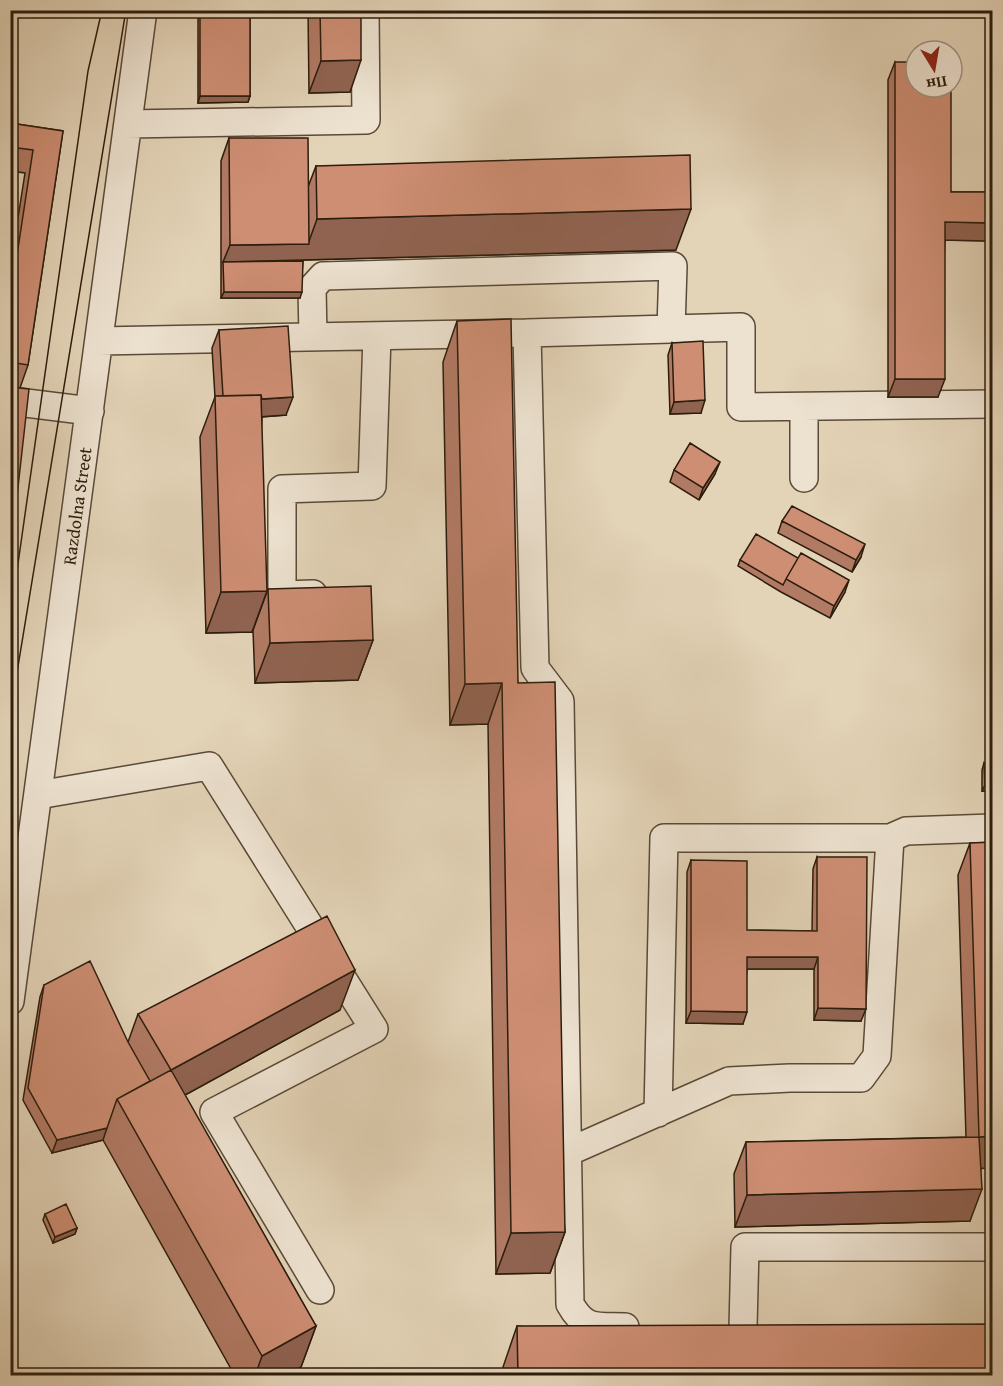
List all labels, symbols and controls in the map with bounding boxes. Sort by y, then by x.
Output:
north arrow [904,39,964,99]
text: Пн [924,70,949,98]
street label: Razdolna Street [55,445,99,567]

